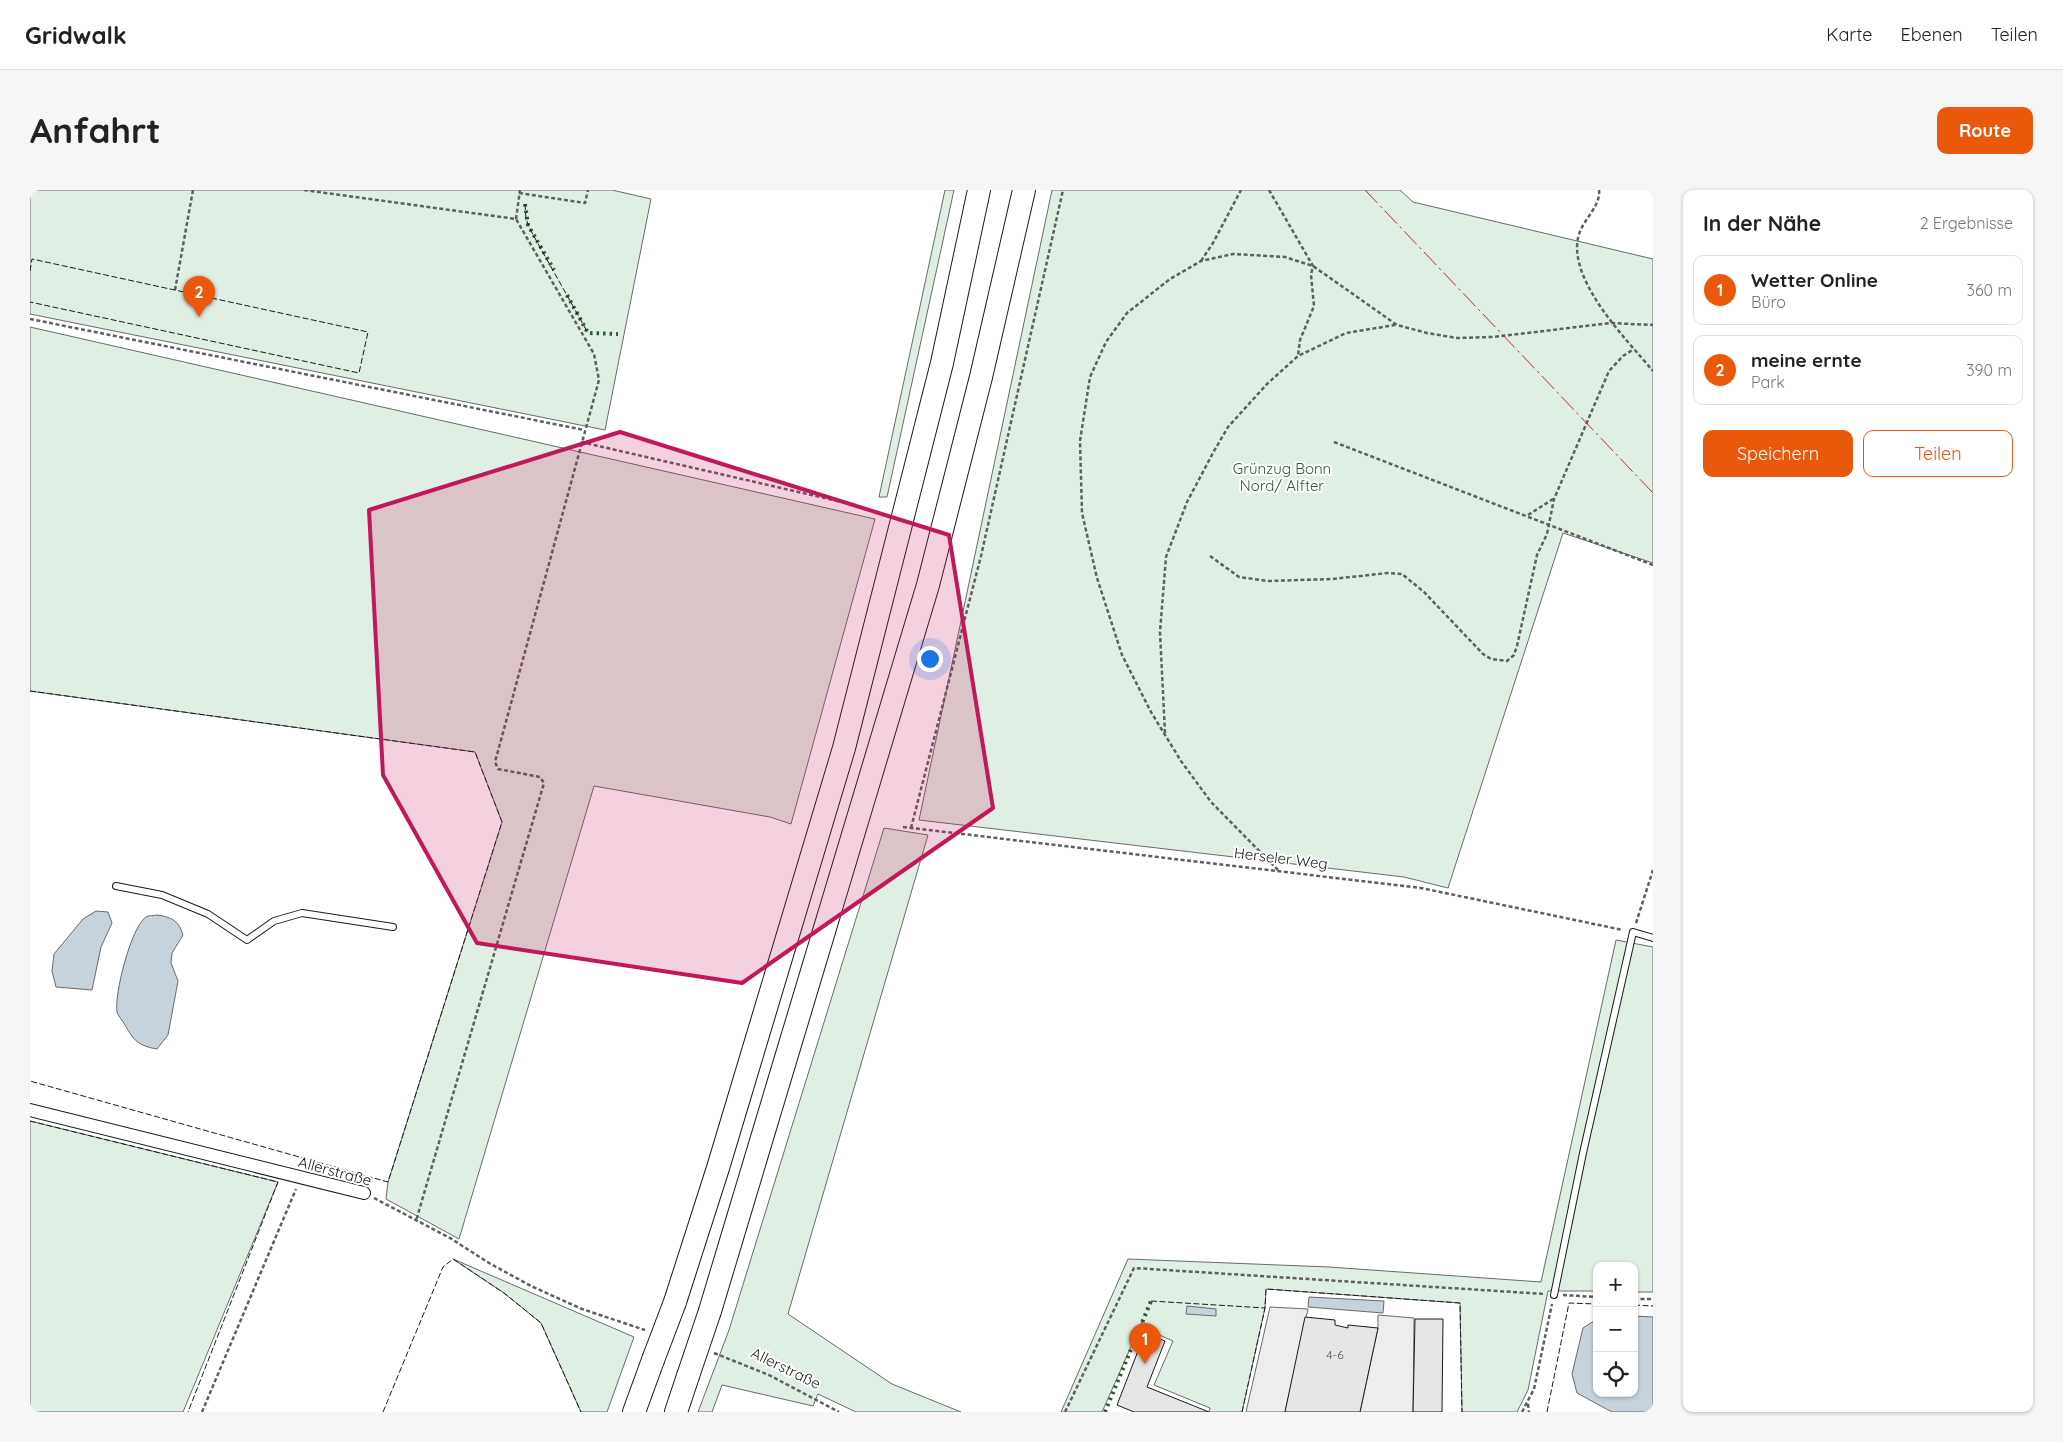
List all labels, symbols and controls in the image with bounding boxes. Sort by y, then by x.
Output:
text: Gridwalk [25,20,127,50]
text: Karte [1826,23,1872,46]
text: Ebenen [1900,23,1963,46]
text: Teilen [1991,23,2038,46]
button: Route [1937,107,2033,154]
text: Anfahrt [30,108,161,152]
text: In der Nähe [1703,210,1821,236]
text: 2 Ergebnisse [1920,213,2013,233]
text: Wetter Online [1751,268,1878,292]
pin: 2 [183,276,215,317]
text: 1 [1717,280,1723,300]
text: 360 m [1967,280,2012,300]
text: Büro [1751,292,1786,312]
text: meine ernte [1751,348,1862,372]
text: 2 [1715,360,1725,380]
text: 390 m [1966,360,2012,380]
text: Park [1751,372,1785,392]
button: Speichern [1703,430,1853,477]
button: Teilen [1863,430,2013,477]
park label: Grünzug Bonn Nord/ Alfter [1233,459,1331,495]
your location [917,646,943,672]
street label: Herseler Weg [1233,843,1329,873]
street label: Allerstraße [296,1152,374,1190]
map controls [1593,1262,1638,1397]
button: + [1593,1262,1638,1307]
button: − [1593,1307,1638,1352]
pin: 1 [1129,1323,1161,1364]
street label: Allerstraße [748,1343,824,1393]
house number: 4-6 [1326,1347,1344,1362]
button: locate [1593,1352,1638,1397]

